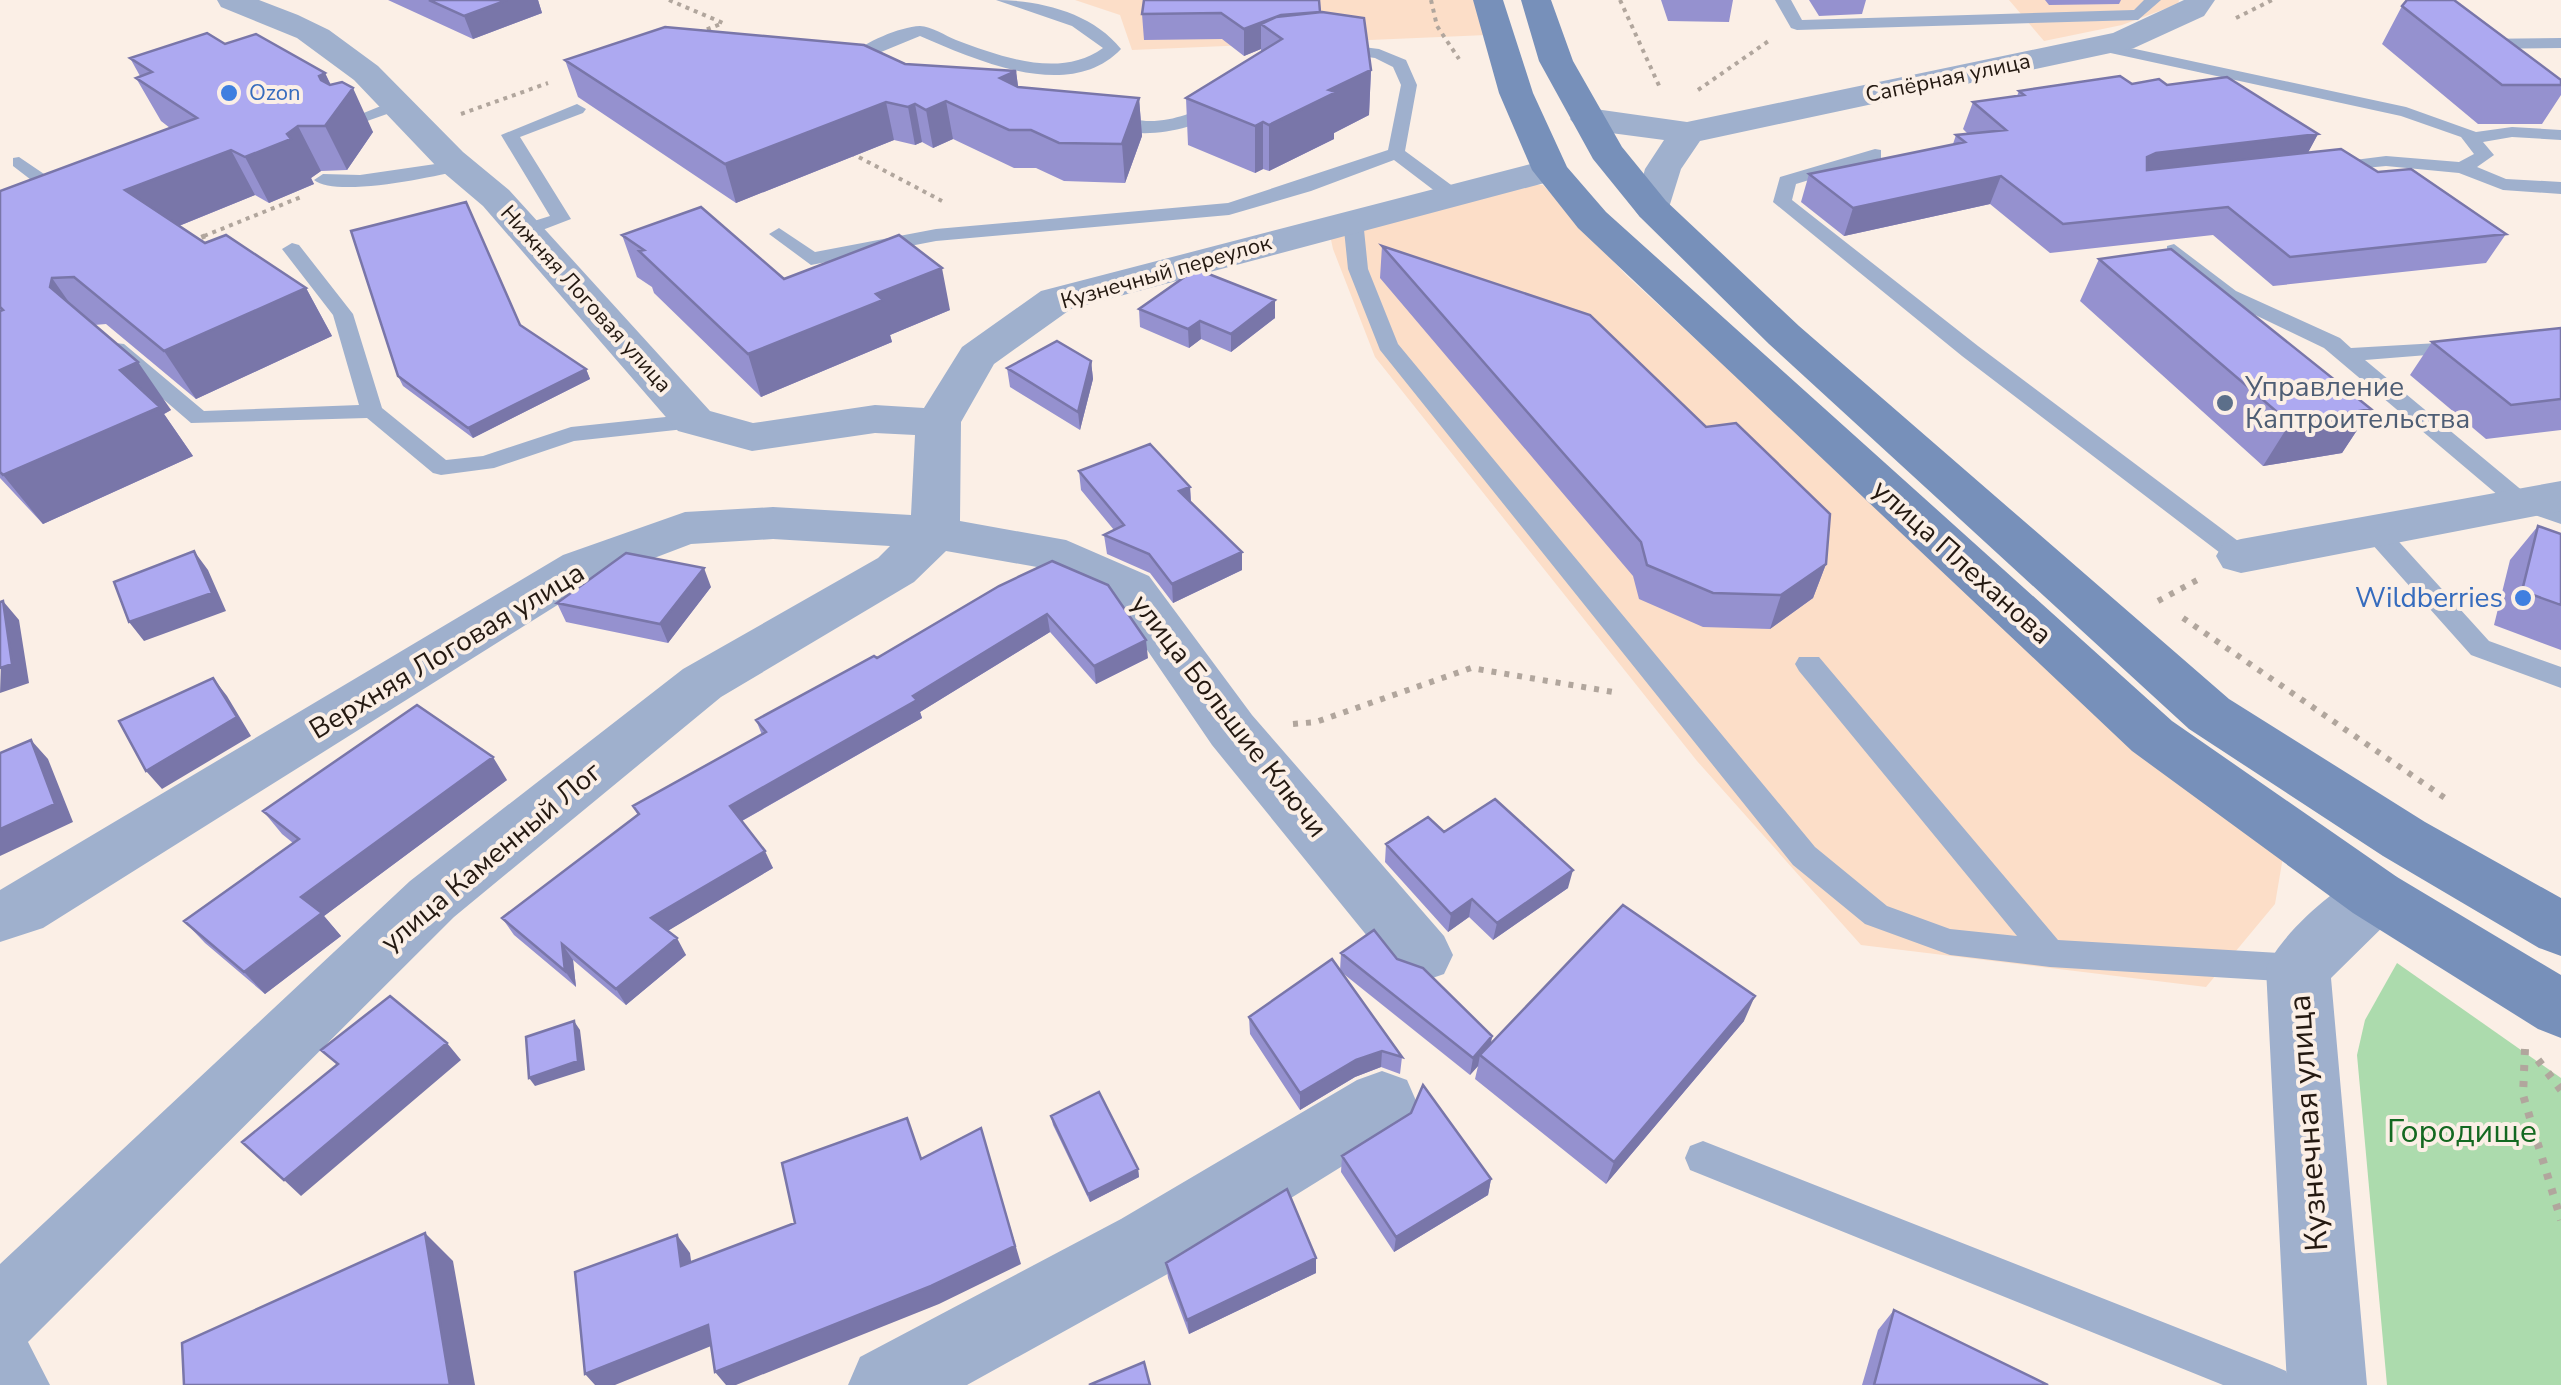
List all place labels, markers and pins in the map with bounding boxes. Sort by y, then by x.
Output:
place label: Ozon [249,78,301,108]
marker: Ozon [218,82,240,104]
place label: Управление Каптроительства [2244,368,2470,438]
marker: Управление Каптроительства [2214,392,2236,414]
place label: Wildberries [2355,579,2503,617]
marker: Wildberries [2512,587,2534,609]

